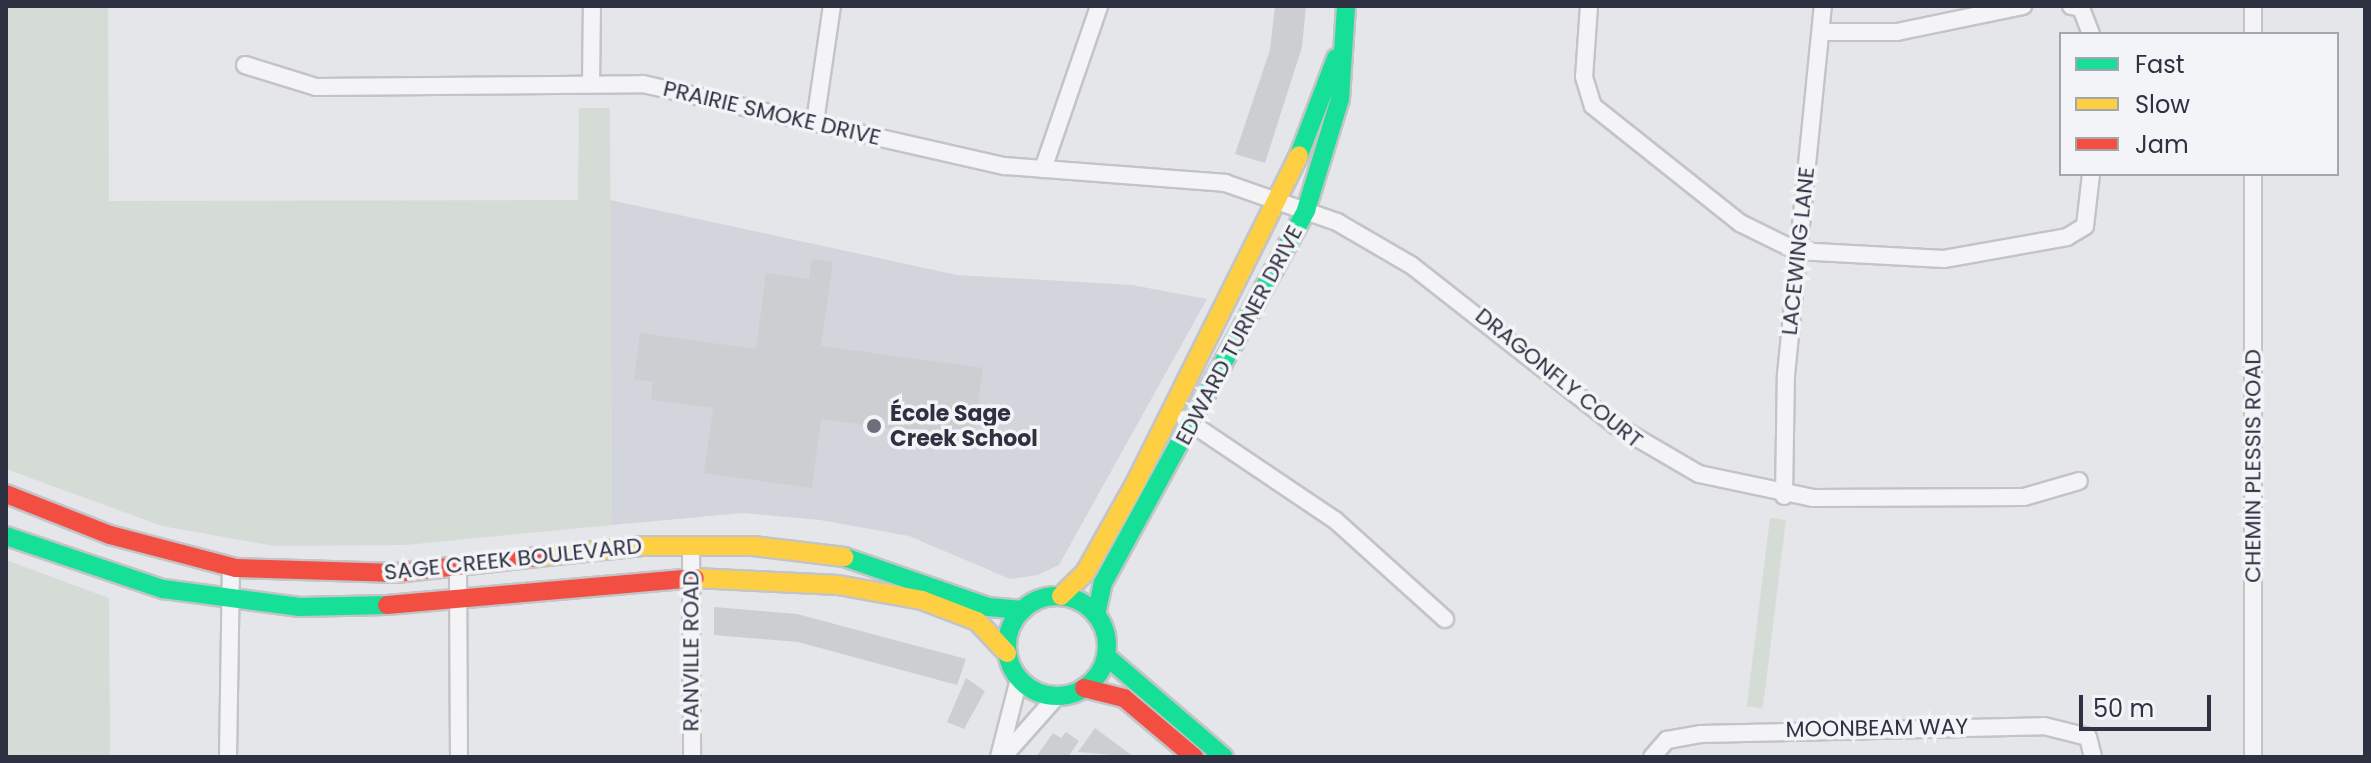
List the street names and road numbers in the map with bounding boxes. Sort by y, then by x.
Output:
street label: PRAIRIE SMOKE DRIVE [661,75,883,151]
street label: LACEWING LANE [1776,166,1820,336]
street label: EDWARD TURNER DRIVE [1170,221,1308,449]
street label: DRAGONFLY COURT [1470,302,1648,454]
street label: CHEMIN PLESSIS ROAD [2240,349,2266,583]
street label: SAGE CREEK BOULEVARD [383,532,643,586]
street label: RANVILLE ROAD [678,570,704,732]
street label: MOONBEAM WAY [1786,713,1968,743]

